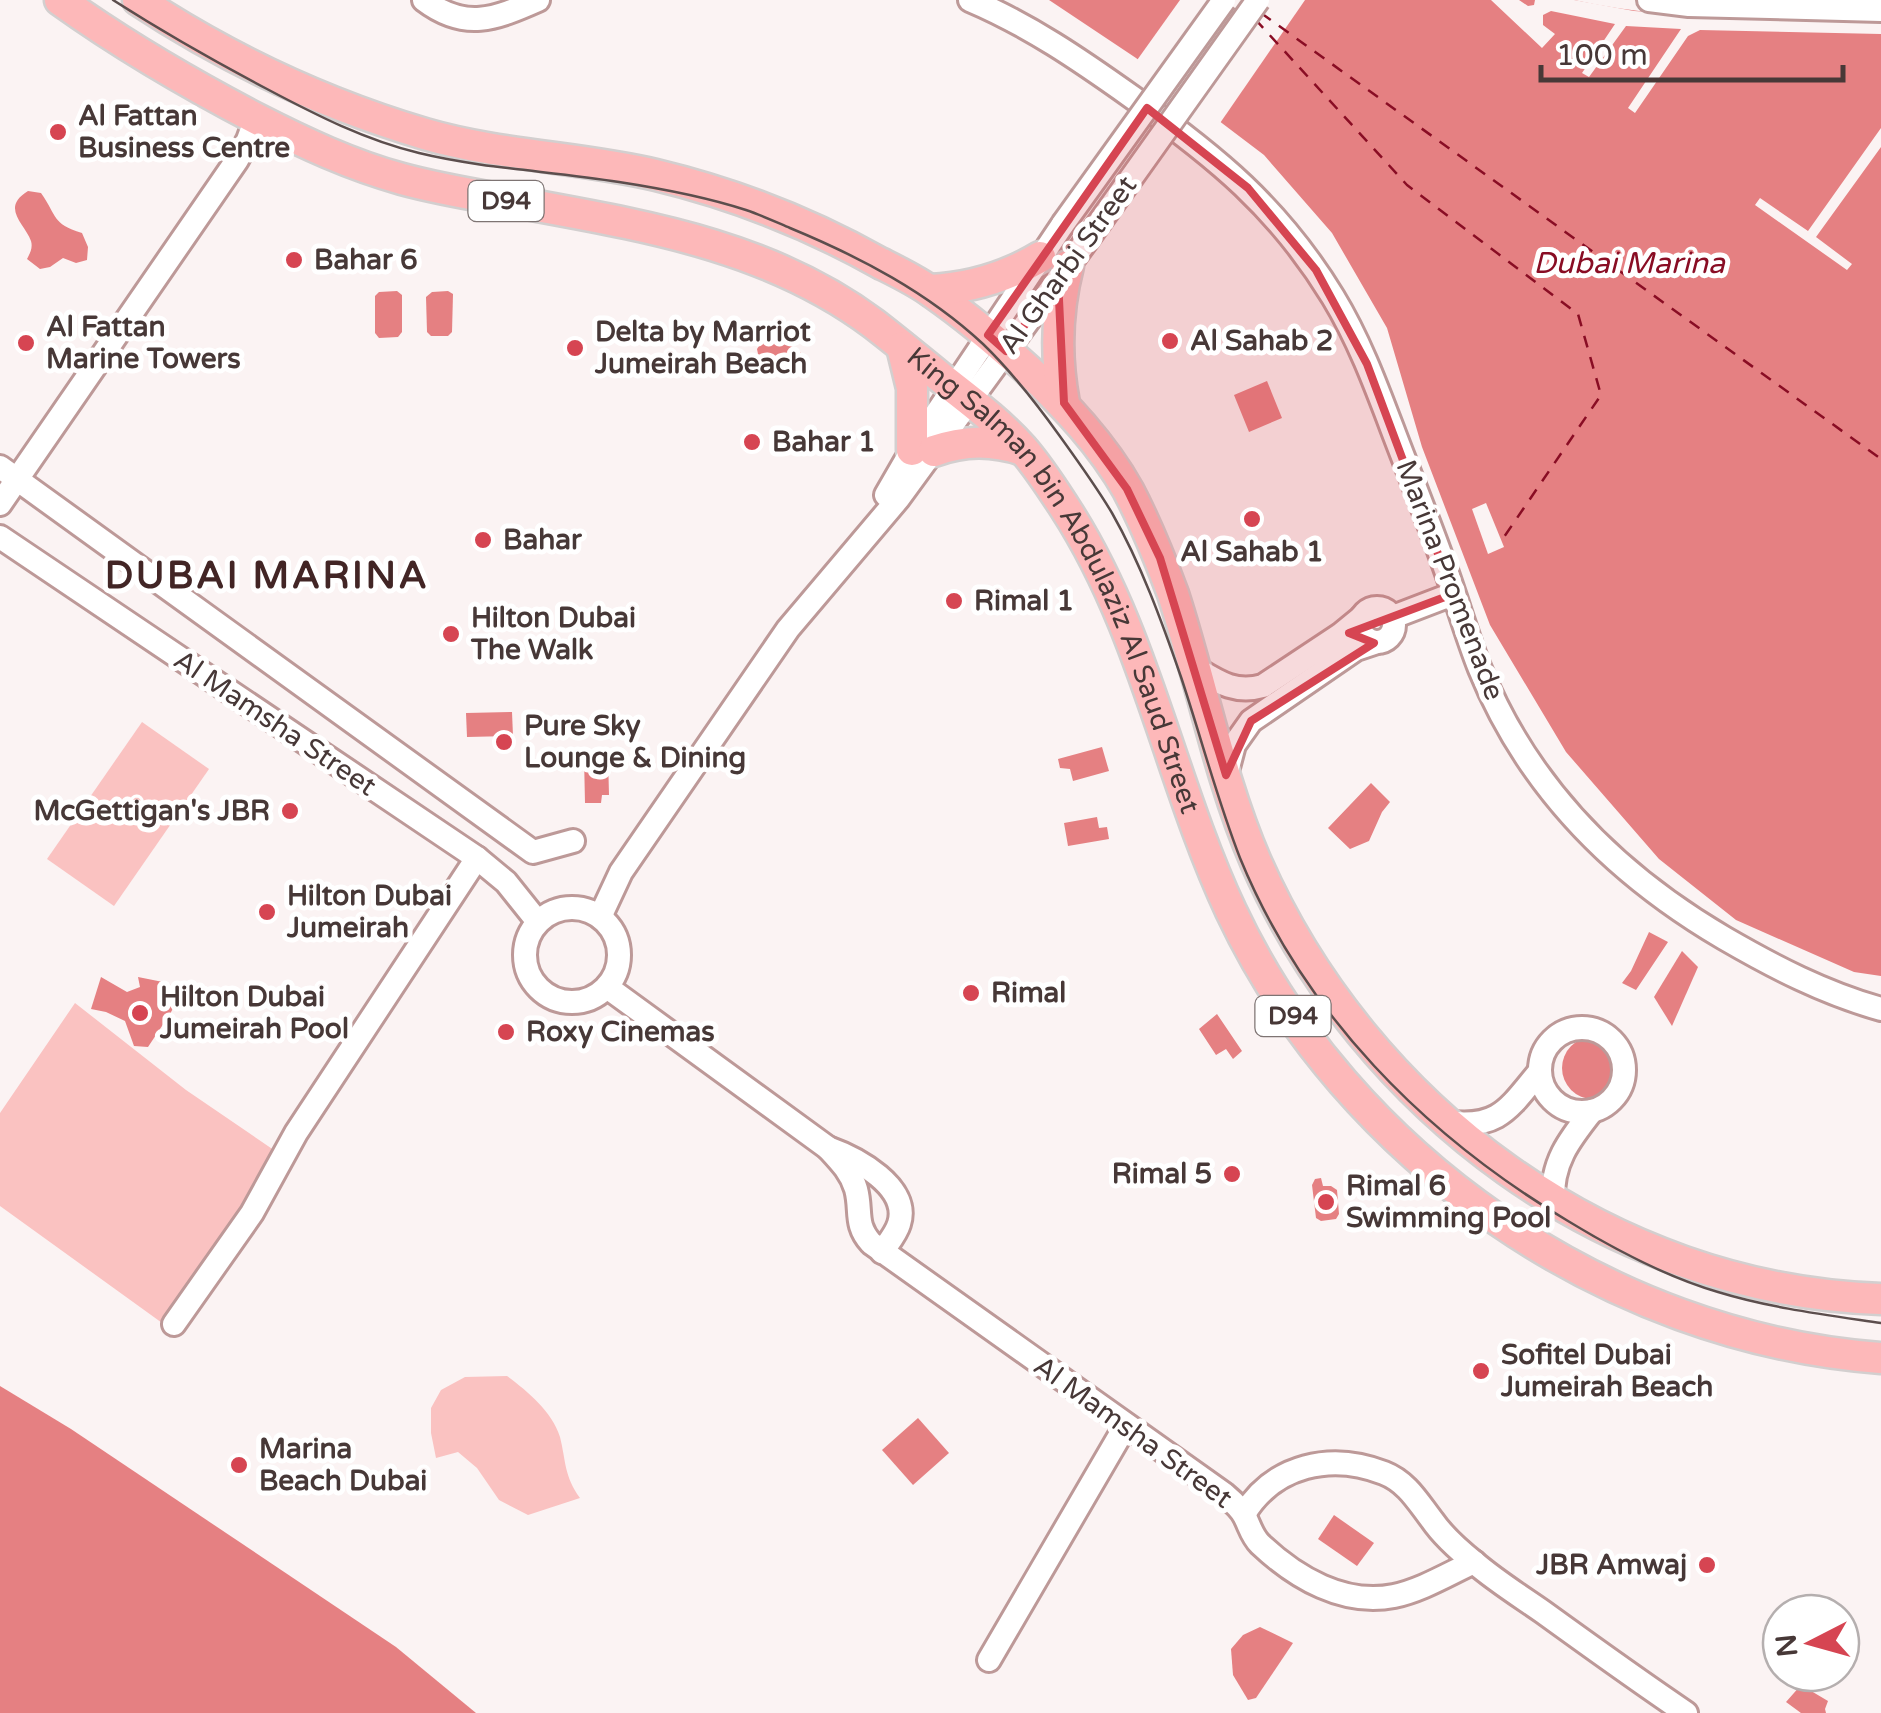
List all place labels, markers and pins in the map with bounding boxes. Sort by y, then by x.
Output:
place label: Al Fattan Business Centre [78,99,290,165]
marker: Al Fattan Business Centre [47,121,69,143]
place label: Bahar 6 [314,243,418,277]
marker: Bahar 6 [283,249,305,271]
place label: Al Fattan Marine Towers [46,310,241,376]
place label: Delta by Marriot Jumeirah Beach [594,315,811,381]
place label: Al Sahab 2 [1190,324,1333,358]
marker: Al Sahab 2 [1159,330,1181,352]
marker: Al Fattan Marine Towers [15,332,37,354]
marker: Delta by Marriot Jumeirah Beach [564,337,586,359]
place label: Bahar 1 [772,425,876,459]
marker: Bahar 1 [741,431,763,453]
marker: Al Sahab 1 [1241,508,1263,530]
place label: Bahar [503,523,583,557]
marker: Bahar [472,529,494,551]
place label: Al Sahab 1 [1180,535,1324,569]
place label: Rimal 1 [974,584,1074,618]
marker: Rimal 1 [943,590,965,612]
place label: Hilton Dubai The Walk [470,601,636,667]
marker: Hilton Dubai The Walk [440,623,462,645]
place label: Pure Sky Lounge & Dining [524,709,746,775]
marker: Pure Sky Lounge & Dining [493,731,515,753]
place label: McGettigan's JBR [34,794,270,828]
marker: McGettigan's JBR [279,800,301,822]
place label: Hilton Dubai Jumeirah [286,879,452,945]
marker: Hilton Dubai Jumeirah [256,901,278,923]
place label: Rimal [991,976,1066,1010]
place label: Hilton Dubai Jumeirah Pool [159,980,349,1046]
marker: Rimal [960,982,982,1004]
marker: Hilton Dubai Jumeirah Pool [129,1002,151,1024]
place label: Roxy Cinemas [526,1015,715,1049]
marker: Roxy Cinemas [495,1021,517,1043]
place label: Rimal 5 [1112,1157,1212,1191]
marker: Rimal 5 [1221,1163,1243,1185]
place label: Rimal 6 Swimming Pool [1346,1169,1551,1235]
marker: Rimal 6 Swimming Pool [1315,1191,1337,1213]
place label: Sofitel Dubai Jumeirah Beach [1500,1338,1713,1404]
marker: Sofitel Dubai Jumeirah Beach [1470,1360,1492,1382]
place label: Marina Beach Dubai [259,1432,427,1498]
marker: Marina Beach Dubai [228,1454,250,1476]
place label: JBR Amwaj [1535,1548,1687,1582]
marker: JBR Amwaj [1696,1554,1718,1576]

